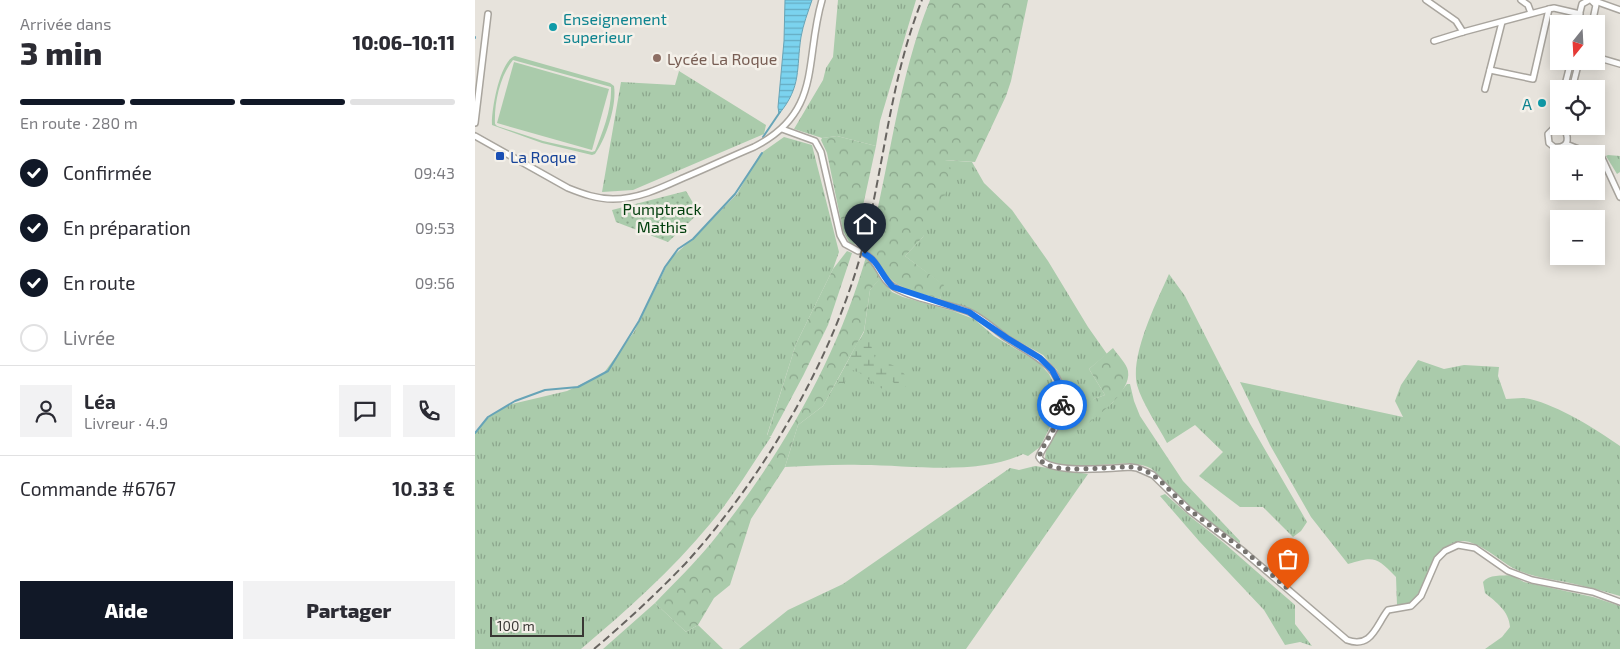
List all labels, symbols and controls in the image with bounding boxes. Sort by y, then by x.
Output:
place label: Enseignement superieur [563,9,667,46]
text: Arrivée dans [20,14,111,33]
north arrow [1550,15,1605,70]
map controls [1550,15,1605,265]
marker: Enseignement superieur [547,21,559,33]
text: 10:06–10:11 [353,31,455,54]
text: 3 min [20,33,102,71]
place label: Lycée La Roque [667,49,777,68]
marker: Lycée La Roque [651,52,663,64]
button: locate [1550,80,1605,135]
place label: A [1522,94,1532,113]
marker: A [1536,97,1548,109]
text: En route · 280 m [20,113,138,132]
button: + [1550,145,1605,200]
place label: La Roque [510,147,576,166]
marker: La Roque [494,150,506,162]
icon: check [20,159,48,187]
text: Confirmée [63,161,152,184]
text: 09:43 [414,163,455,182]
park label: Pumptrack Mathis [622,199,702,236]
pin [844,203,886,254]
icon: home [851,210,879,238]
button: − [1550,210,1605,265]
icon: check [20,214,48,242]
text: En préparation [63,216,191,239]
text: 09:53 [415,218,455,237]
icon: check [20,269,48,297]
text: En route [63,271,135,294]
text: 09:56 [415,273,455,292]
text: Livrée [63,326,115,349]
courier [1037,380,1087,430]
button: person [20,385,72,437]
button: chat [339,385,391,437]
button: phone [403,385,455,437]
text: Léa [84,390,116,413]
icon: bike [1048,391,1076,419]
text: Livreur · 4.9 [84,413,168,432]
text: Commande #6767 [20,477,176,500]
text: 10.33 € [392,477,455,500]
pin [1267,538,1309,589]
icon: bag [1274,545,1302,573]
button: Aide [20,581,233,639]
button: Partager [243,581,455,639]
scale bar [490,614,584,637]
text: 100 m [497,617,535,634]

